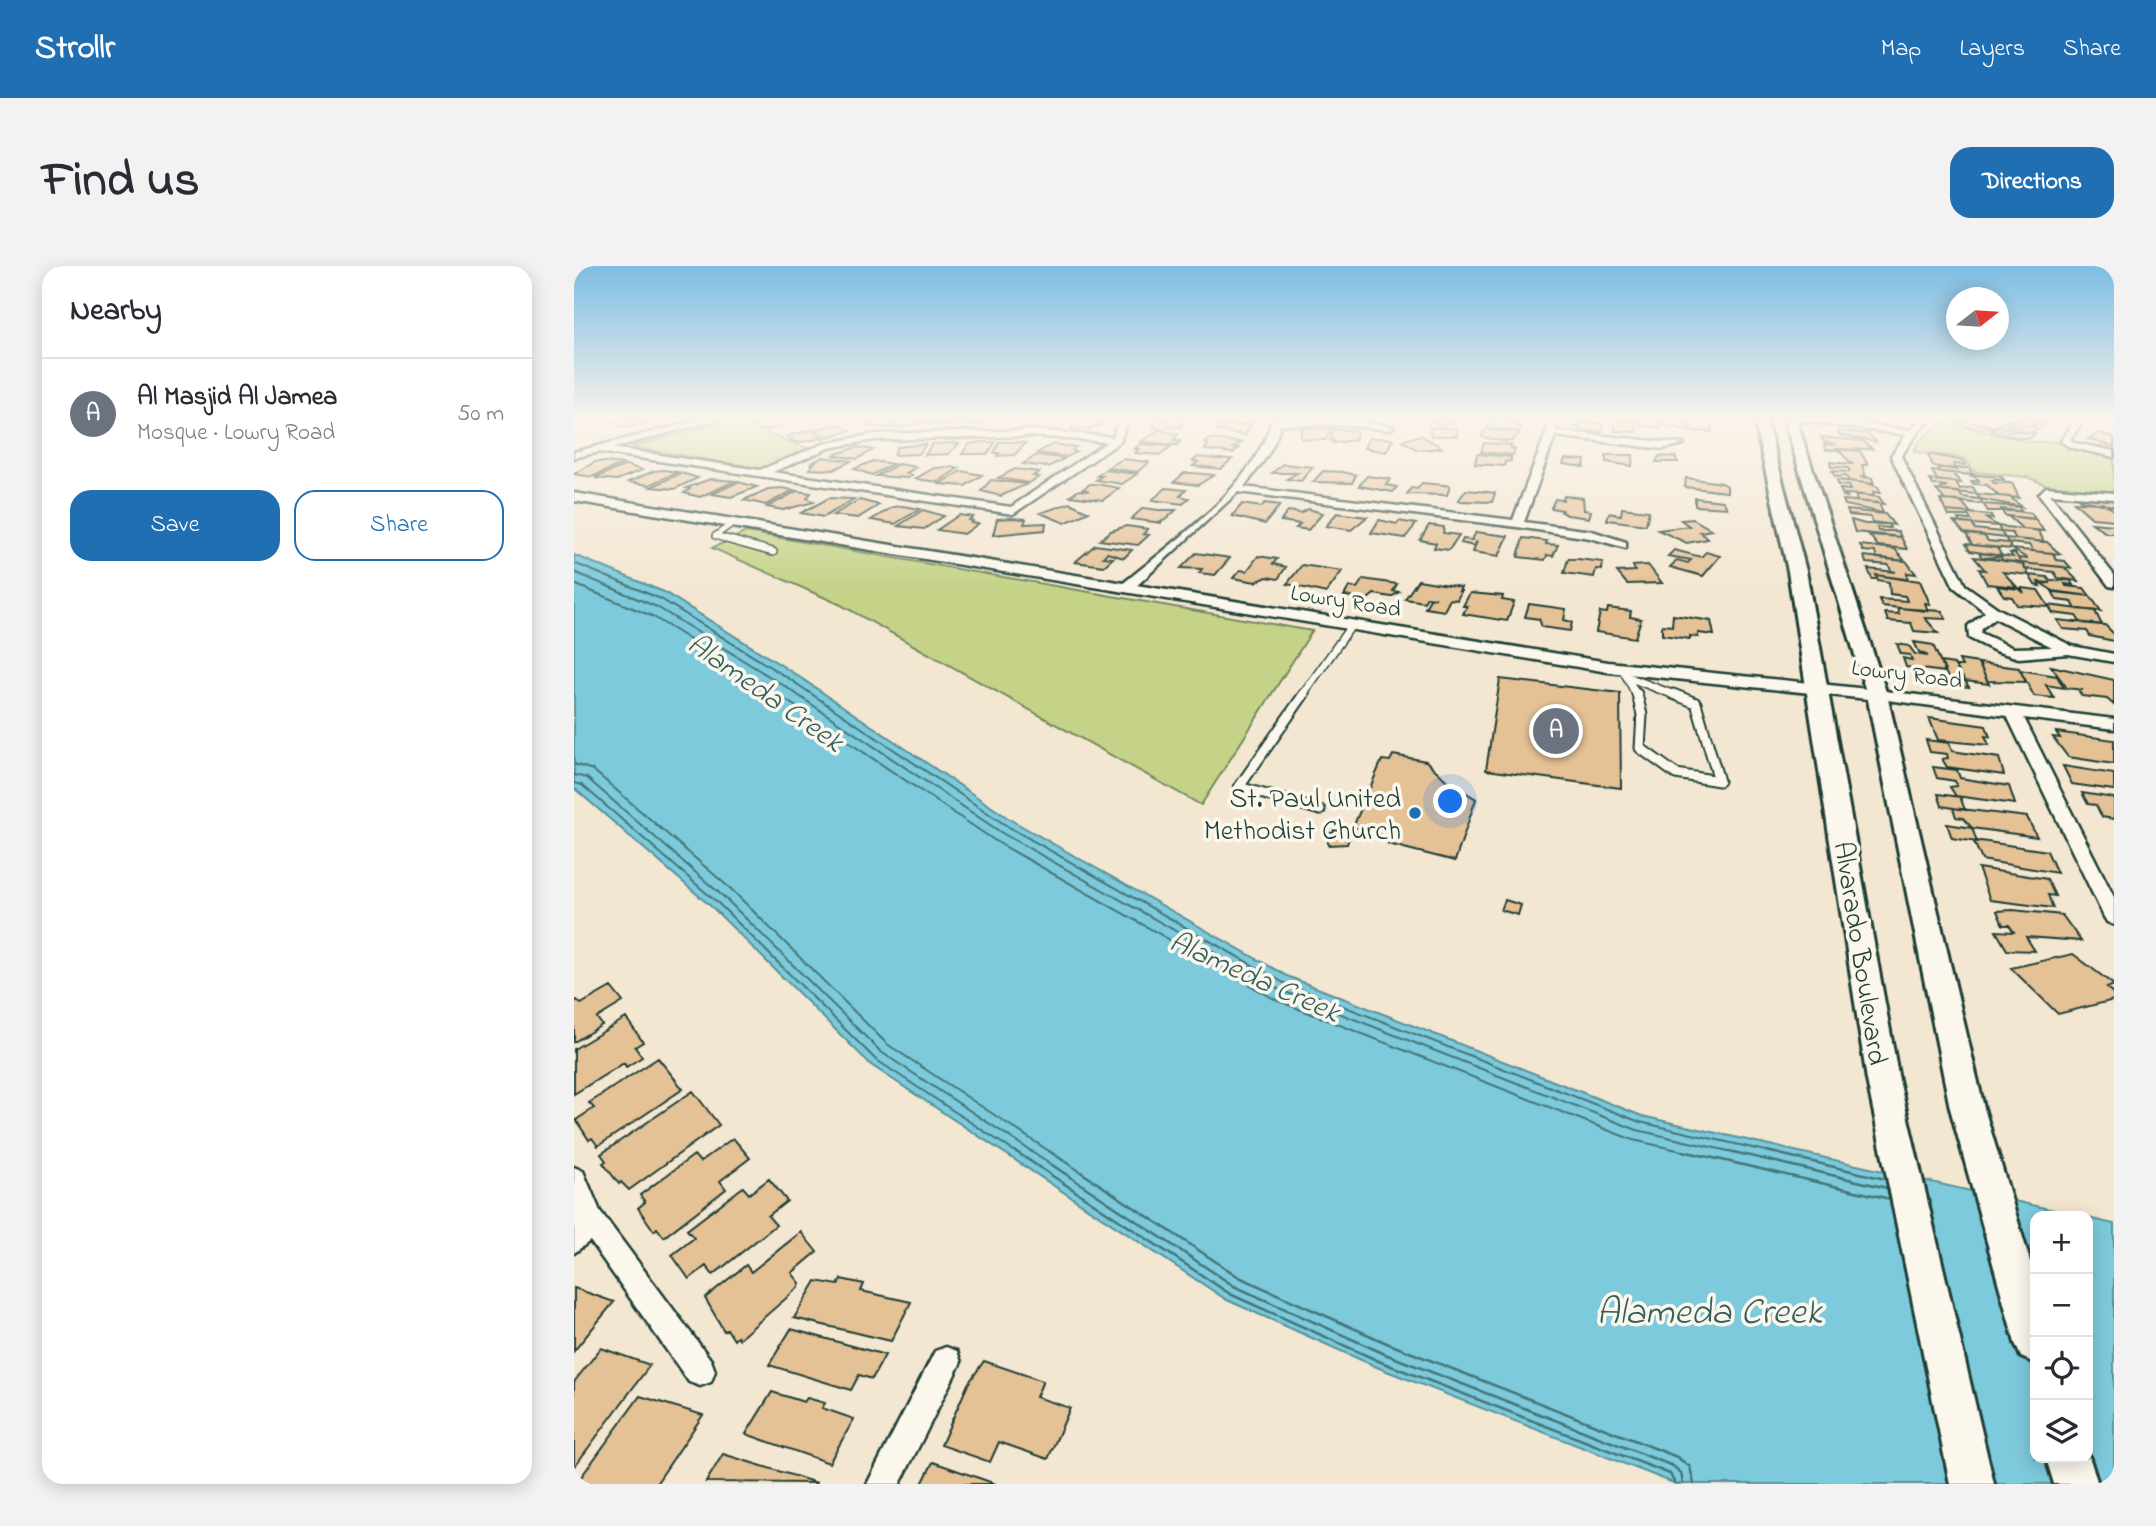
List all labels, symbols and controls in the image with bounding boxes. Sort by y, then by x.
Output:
text: Strollr [35,25,115,73]
text: Map [1881,32,1921,67]
text: Layers [1959,32,2025,67]
text: Share [2063,32,2121,67]
text: Find us [42,146,199,218]
button: Directions [1950,147,2114,218]
north arrow [1946,287,2009,350]
text: Nearby [70,290,162,334]
text: Al Masjid Al Jamea [137,379,337,417]
text: A [86,398,100,431]
text: 50 m [457,398,504,431]
text: Mosque · Lowry Road [137,417,335,450]
button: Save [70,490,280,561]
button: Share [294,490,504,561]
street label: Lowry Road [1288,577,1403,629]
water label: Alameda Creek [677,624,853,766]
street label: Lowry Road [1849,652,1964,701]
pin: A [1533,705,1579,757]
place label: St. Paul United Methodist Church [1204,780,1401,853]
your location [1433,784,1467,818]
marker: St. Paul United Methodist Church [1407,805,1423,821]
street label: Alvarado Boulevard [1821,839,1897,1069]
water label: Alameda Creek [1161,921,1348,1037]
map controls [2030,1211,2093,1463]
button: + [2030,1211,2093,1274]
button: − [2030,1274,2093,1337]
water label: Alameda Creek [1596,1287,1824,1341]
button: locate [2030,1337,2093,1400]
button: layers [2030,1400,2093,1463]

